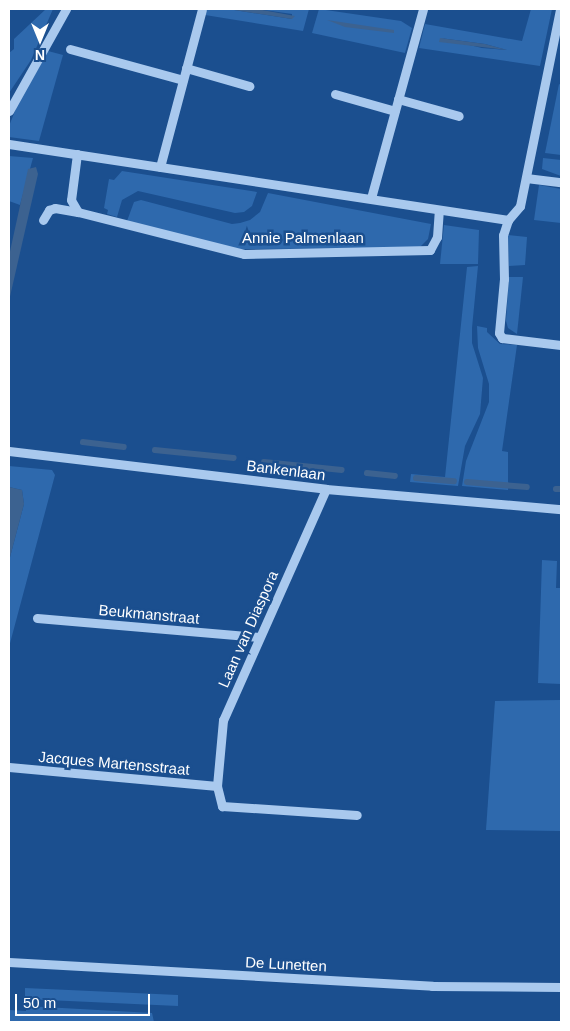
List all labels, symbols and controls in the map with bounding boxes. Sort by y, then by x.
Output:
north arrow [15,15,65,65]
text: N [35,47,45,63]
street label: Annie Palmenlaan [242,229,364,247]
street label: Bankenlaan [246,456,326,484]
street label: Laan van Diaspora [214,568,282,690]
street label: Beukmanstraat [98,601,200,627]
street label: Jacques Martensstraat [38,747,190,779]
street label: De Lunetten [245,953,327,975]
scale bar [18,984,152,1016]
text: 50 m [23,994,56,1011]

